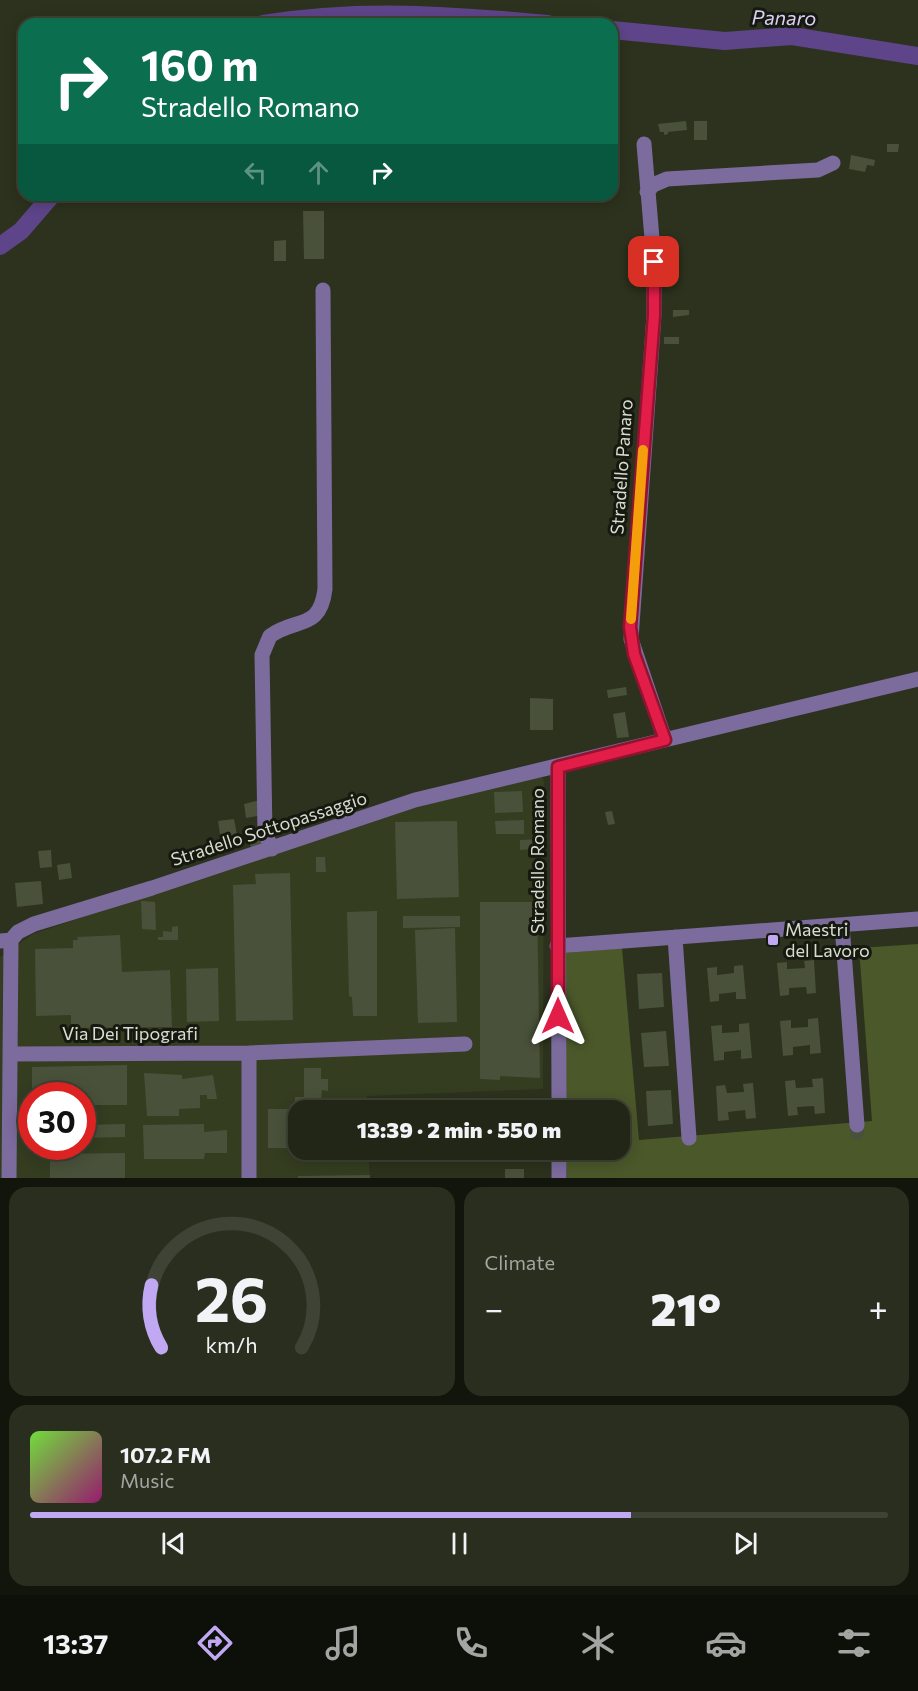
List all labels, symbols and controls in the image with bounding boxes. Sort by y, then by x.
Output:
water label: Panaro [752,4,817,30]
text: 160 m [141,38,259,90]
icon: right [42,42,120,120]
text: Stradello Romano [141,90,360,123]
icon: left [239,156,272,189]
icon: ahead [302,156,335,189]
icon: right [365,156,398,189]
pin [628,236,679,287]
icon: arrive [637,245,670,278]
street label: Stradello Panaro [605,399,637,535]
street label: Stradello Sottopassaggio [168,786,369,870]
street label: Stradello Romano [526,788,548,934]
place label: Maestri del Lavoro [785,918,870,961]
marker: Maestri del Lavoro [766,933,780,947]
position arrow [526,984,590,1048]
street label: Via Dei Tipografi [62,1022,198,1044]
speed limit sign: 30 [18,1082,96,1160]
text: 13:39 · 2 min · 550 m [357,1116,561,1143]
text: Climate [485,1250,555,1274]
text: 26 [195,1259,269,1335]
text: 21° [651,1280,721,1335]
text: − [485,1287,503,1328]
text: + [869,1287,888,1328]
text: km/h [206,1332,258,1358]
text: 107.2 FM [120,1441,211,1468]
text: Music [120,1468,174,1492]
icon: previous [157,1527,190,1560]
icon: pause [443,1527,476,1560]
icon: next [729,1527,762,1560]
icon: directions [194,1622,236,1664]
icon: music [322,1622,364,1664]
icon: phone [450,1622,492,1664]
icon: climate [577,1622,619,1664]
icon: car [705,1622,747,1664]
icon: filters [833,1622,875,1664]
text: 13:37 [43,1627,108,1660]

